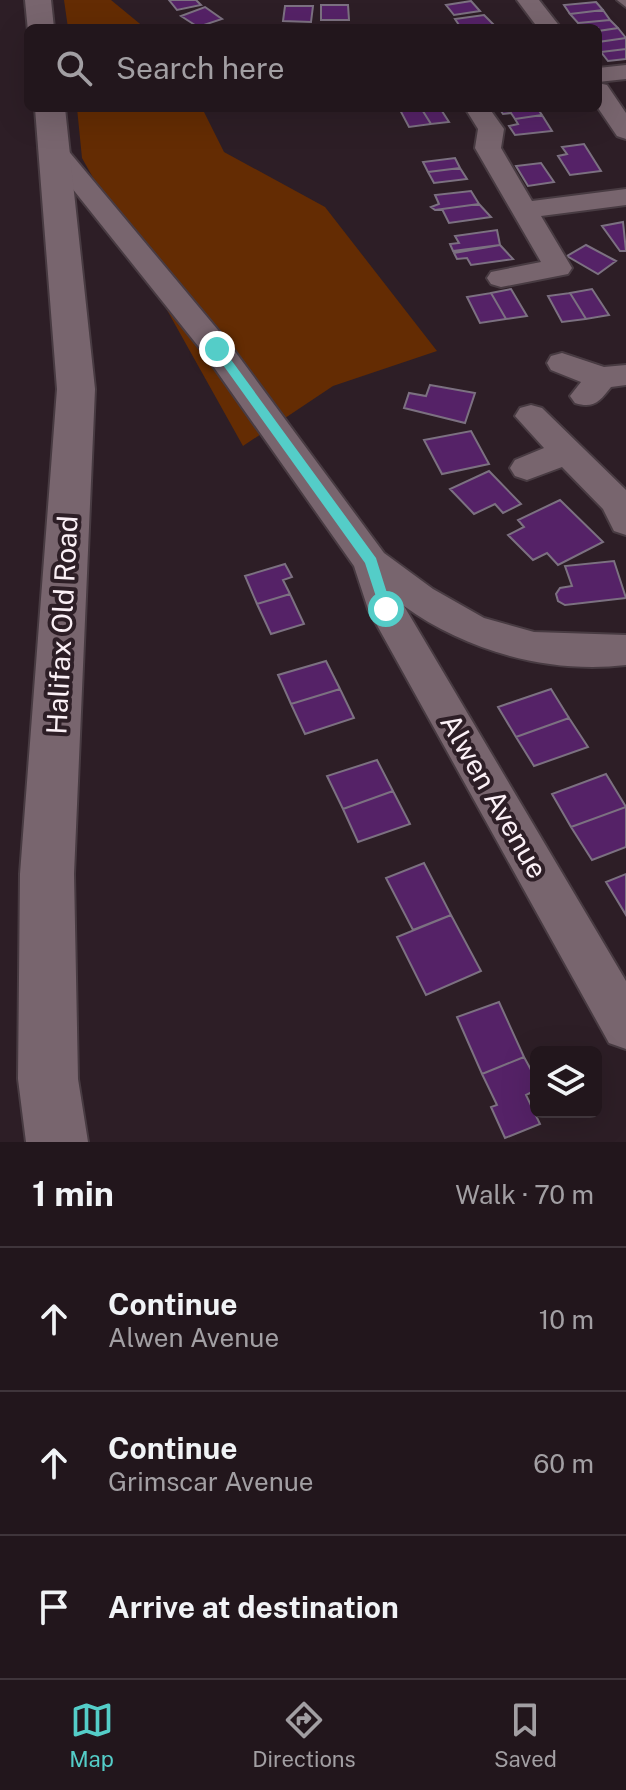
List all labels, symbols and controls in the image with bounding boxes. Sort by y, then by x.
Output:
search box [24,24,602,112]
icon: search [52,46,96,90]
text: Search here [116,50,284,86]
route end [199,331,235,367]
street label: Halifax Old Road [39,515,84,735]
route start [368,591,404,627]
street label: Alwen Avenue [434,708,555,884]
map controls [530,1046,602,1118]
button: layers [530,1046,602,1118]
text: 1 min [32,1174,114,1214]
text: Walk · 70 m [455,1179,594,1210]
text: Continue [108,1286,238,1322]
icon: ahead [32,1297,76,1341]
text: 10 m [539,1304,594,1335]
text: Alwen Avenue [108,1322,279,1353]
text: Continue [108,1430,238,1466]
icon: ahead [32,1441,76,1485]
text: 60 m [533,1448,594,1479]
text: Grimscar Avenue [108,1466,313,1497]
icon: arrive [32,1585,76,1629]
text: Arrive at destination [108,1589,399,1625]
tab: Map [69,1698,114,1772]
tab: Directions [252,1698,356,1772]
tab: Saved [494,1698,557,1772]

